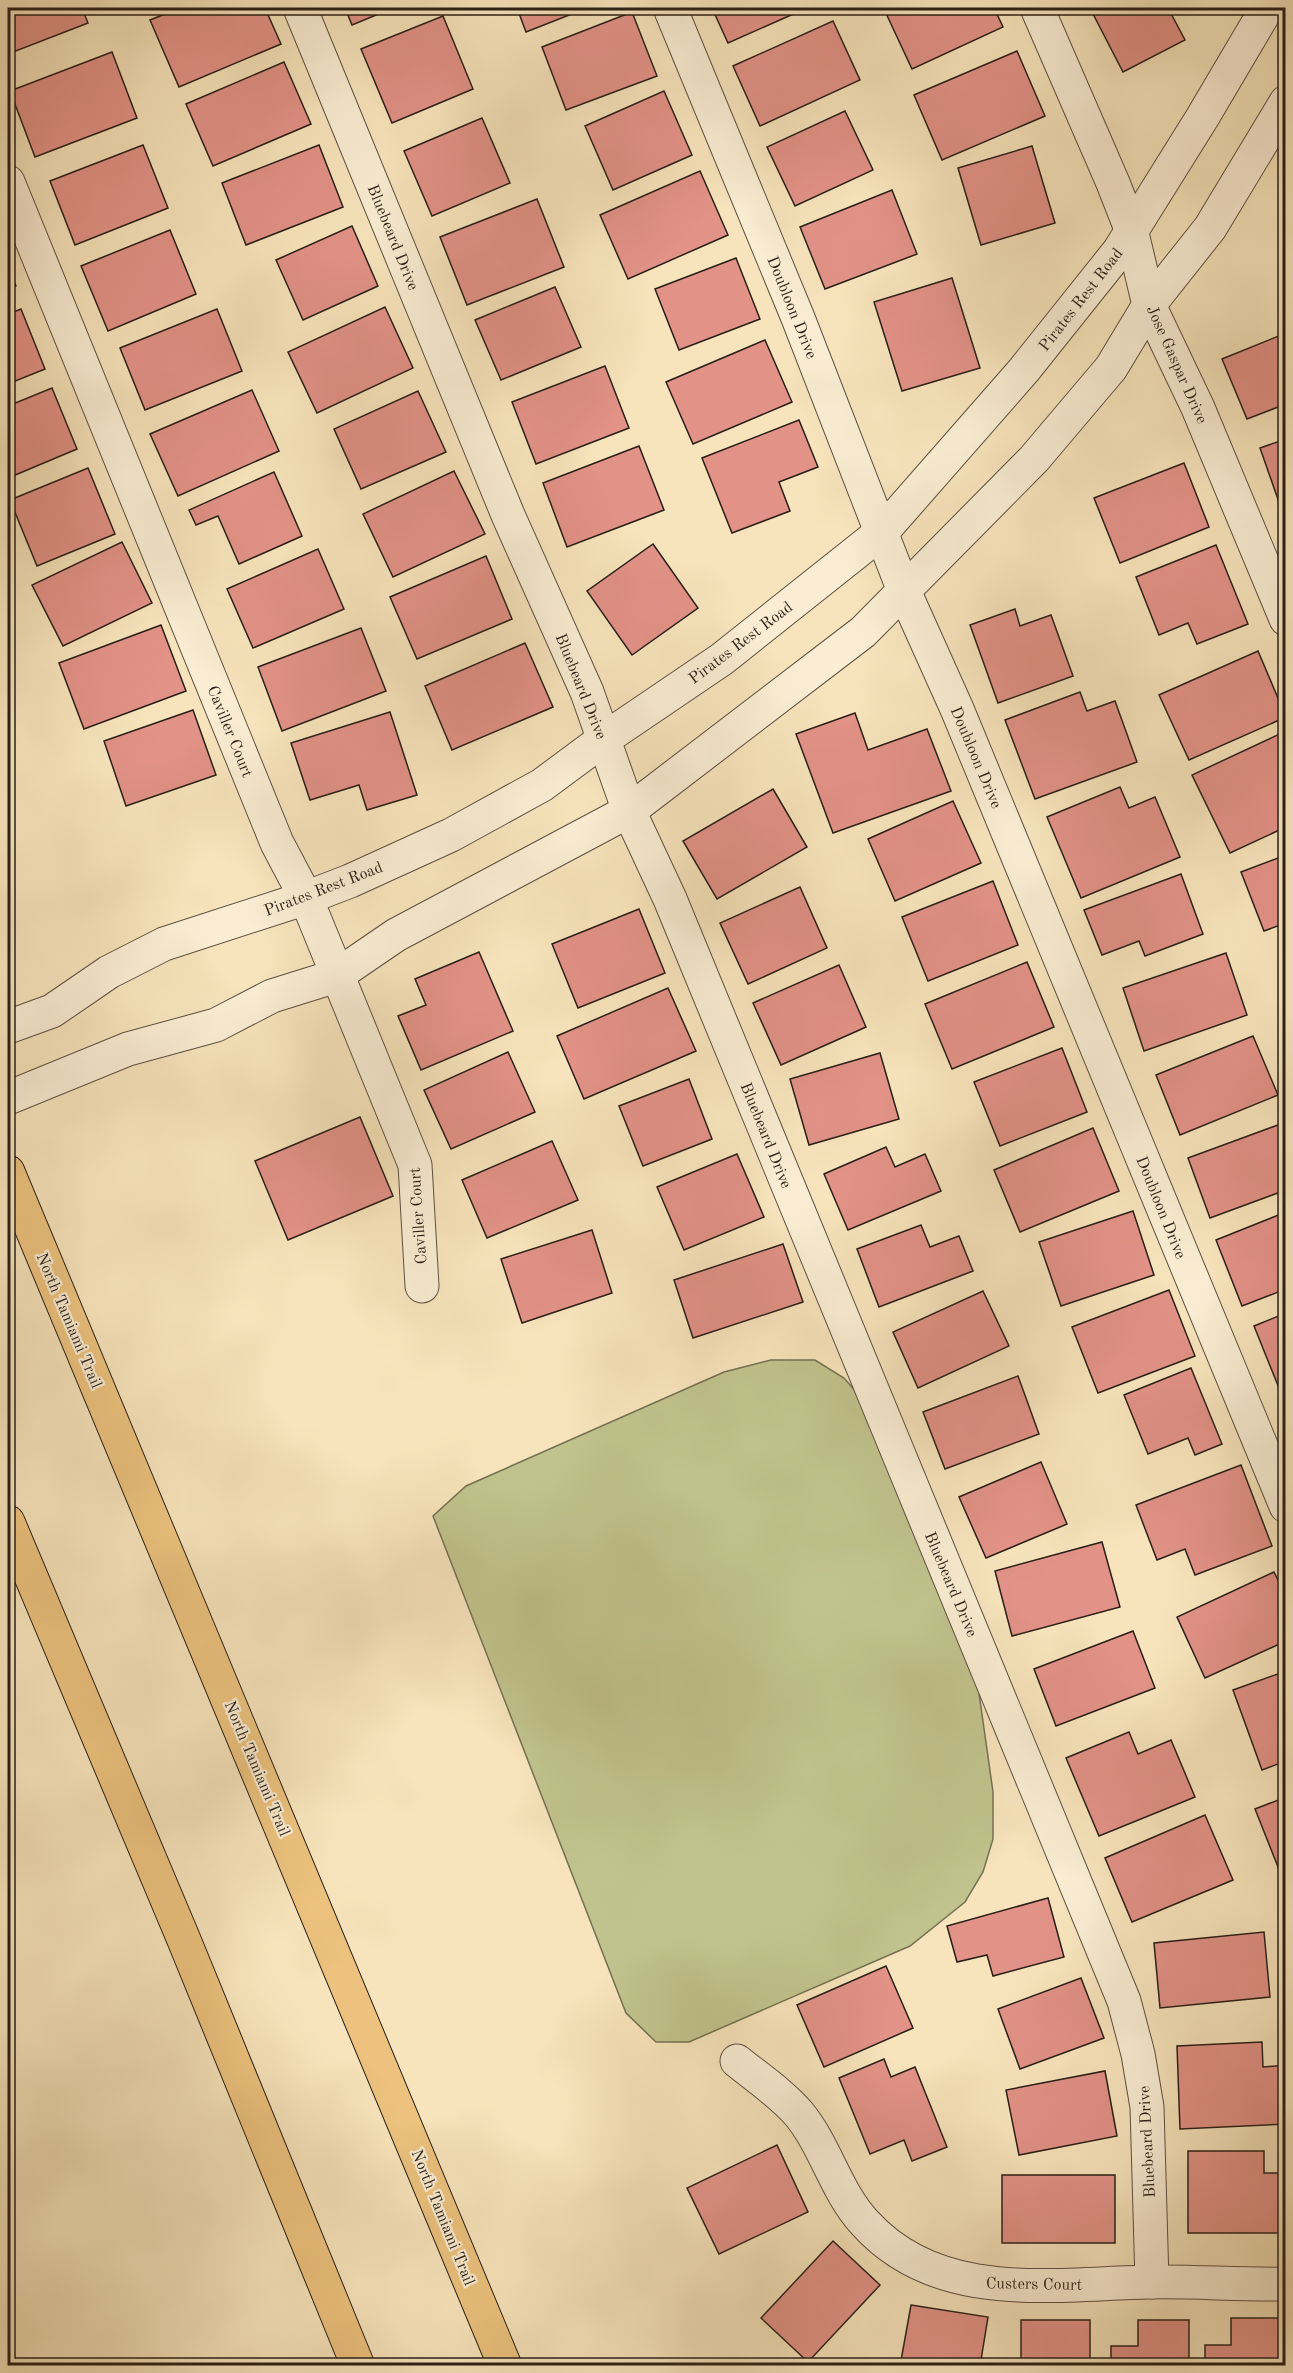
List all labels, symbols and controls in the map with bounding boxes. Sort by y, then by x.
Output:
street label: Bluebeard Drive [364,183,421,293]
street label: Pirates Rest Road [1037,246,1127,355]
street label: Doubloon Drive [763,254,819,361]
street label: Jose Gaspar Drive [1143,303,1209,426]
street label: Pirates Rest Road [686,599,796,688]
street label: Bluebeard Drive [552,632,609,742]
street label: Caviller Court [204,684,255,780]
street label: Doubloon Drive [947,705,1004,811]
street label: Pirates Rest Road [262,860,385,920]
street label: Bluebeard Drive [737,1081,794,1191]
street label: Doubloon Drive [1132,1154,1188,1261]
street label: Caviller Court [408,1166,430,1265]
street label: North Tamiami Trail [32,1251,104,1391]
street label: Bluebeard Drive [921,1530,980,1640]
street label: North Tamiami Trail [220,1699,292,1839]
street label: Bluebeard Drive [1137,2085,1159,2199]
street label: North Tamiami Trail [408,2148,477,2288]
street label: Custers Court [986,2276,1083,2294]

